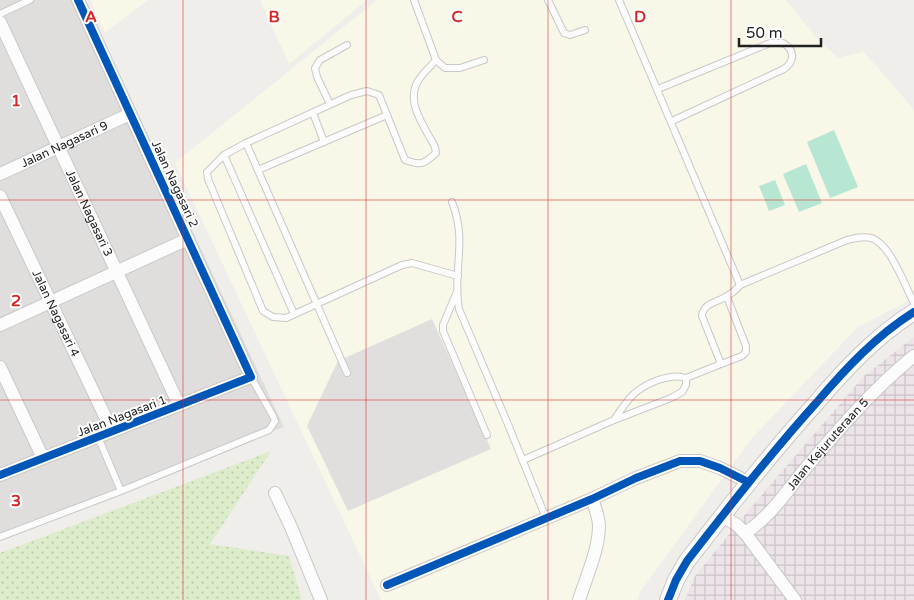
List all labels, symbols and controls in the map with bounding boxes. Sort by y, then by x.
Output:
text: A [85,7,97,27]
text: B [268,7,280,27]
text: C [451,7,463,27]
text: D [634,7,646,27]
scale bar [739,15,822,47]
text: 50 m [746,24,783,42]
text: 1 [11,91,21,111]
street label: Jalan Nagasari 9 [19,118,110,170]
street label: Jalan Nagasari 2 [149,138,201,230]
street label: Jalan Nagasari 3 [63,168,116,259]
street label: Jalan Nagasari 4 [29,268,83,359]
text: 2 [11,291,21,311]
street label: Jalan Nagasari 1 [76,393,168,439]
street label: Jalan Kejuruteraan 5 [784,395,871,493]
text: 3 [11,491,21,511]

